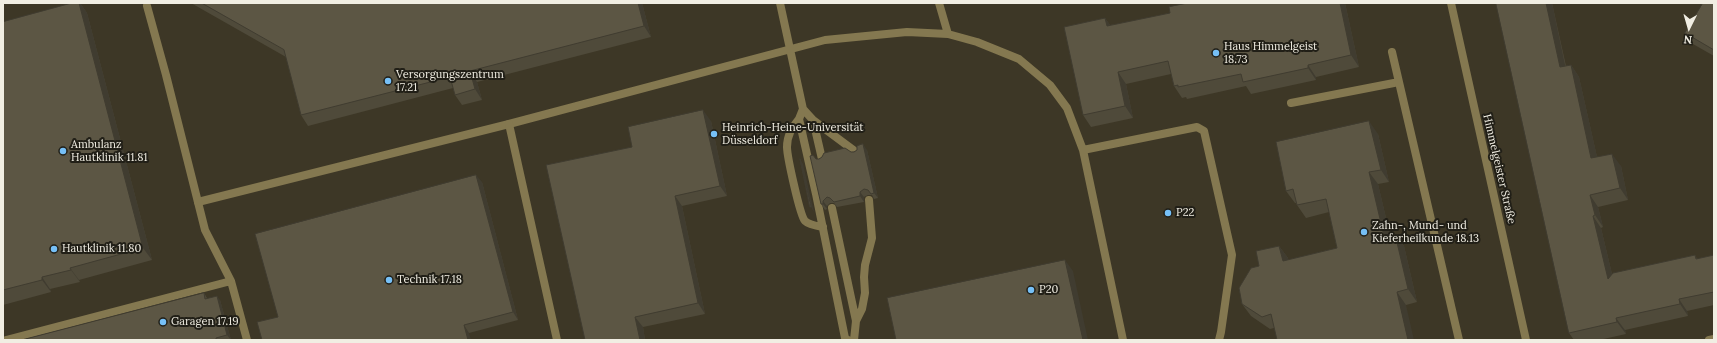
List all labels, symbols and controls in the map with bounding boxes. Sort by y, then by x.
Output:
north arrow [1669,8,1709,48]
text: N [1683,33,1693,47]
place label: Haus Himmelgeist 18.73 [1224,40,1317,66]
marker: Haus Himmelgeist 18.73 [1211,48,1221,58]
place label: Versorgungszentrum 17.21 [396,68,504,94]
marker: Versorgungszentrum 17.21 [383,76,393,86]
street label: Himmelgeister Straße [1480,113,1518,225]
place label: Heinrich-Heine-Universität Düsseldorf [722,121,864,147]
marker: Heinrich-Heine-Universität Düsseldorf [709,129,719,139]
place label: Ambulanz Hautklinik 11.81 [71,138,147,164]
marker: Ambulanz Hautklinik 11.81 [58,146,68,156]
place label: P22 [1176,206,1194,220]
marker: P22 [1163,208,1173,218]
place label: Zahn-, Mund- und Kieferheilkunde 18.13 [1372,219,1479,245]
marker: Zahn-, Mund- und Kieferheilkunde 18.13 [1359,227,1369,237]
place label: Hautklinik 11.80 [62,242,141,256]
marker: Hautklinik 11.80 [49,244,59,254]
place label: Technik 17.18 [397,273,462,287]
marker: Technik 17.18 [384,275,394,285]
place label: P20 [1039,283,1058,297]
marker: P20 [1026,285,1036,295]
place label: Garagen 17.19 [171,315,239,329]
marker: Garagen 17.19 [158,317,168,327]

